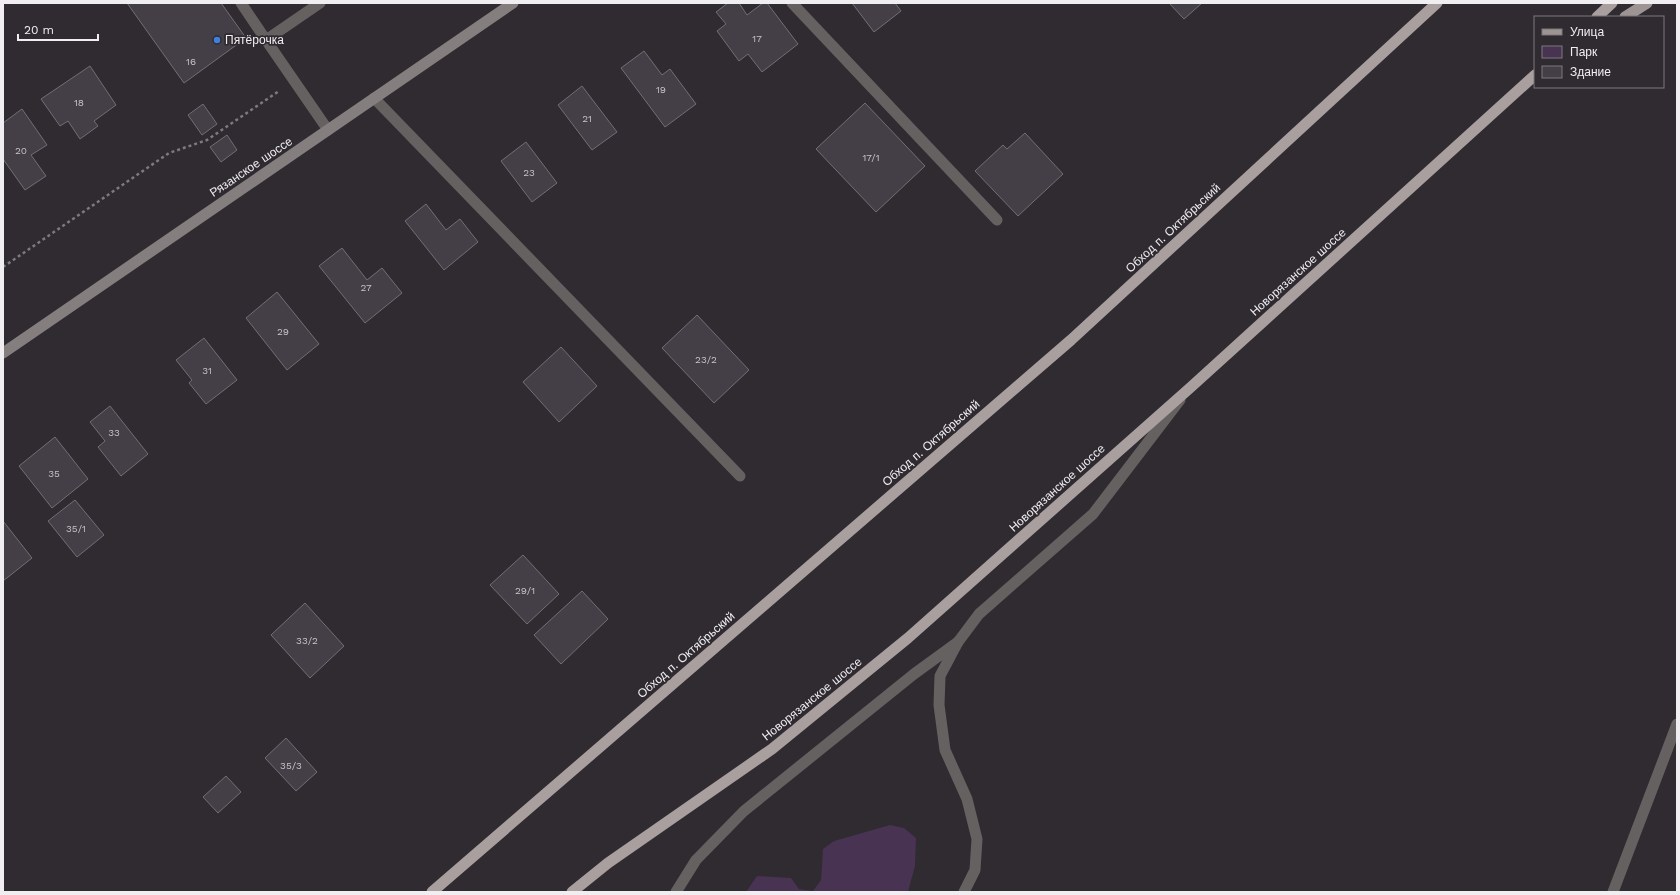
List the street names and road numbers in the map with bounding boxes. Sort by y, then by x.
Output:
street label: Рязанское шоссе [207,134,295,200]
street label: Обход п. Октябрьский [1123,181,1223,275]
street label: Новорязанское шоссе [1247,225,1349,319]
street label: Обход п. Октябрьский [880,397,982,489]
street label: Новорязанское шоссе [1006,441,1108,535]
street label: Обход п. Октябрьский [635,609,737,701]
street label: Новорязанское шоссе [759,654,865,743]

